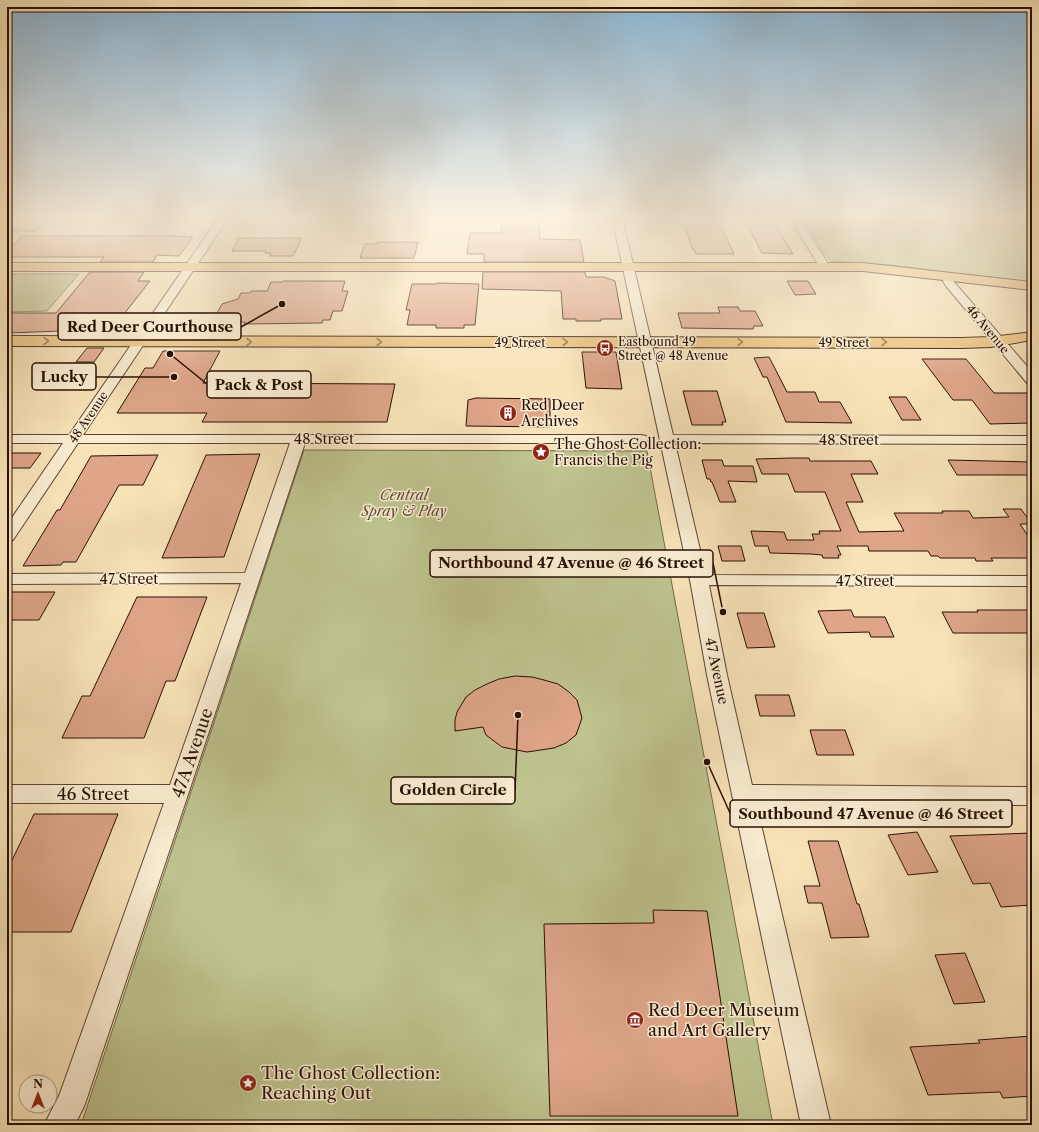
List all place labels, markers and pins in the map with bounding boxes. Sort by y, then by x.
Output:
callout: Red Deer Courthouse [58,313,241,340]
place label: Eastbound 49 Street @ 48 Avenue [618,334,729,363]
bus stop icon: Eastbound 49 Street @ 48 Avenue [595,338,615,358]
callout: Lucky [32,363,96,390]
callout: Pack & Post [207,371,311,398]
place label: Red Deer Archives [520,396,584,430]
building icon: Red Deer Archives [498,403,518,423]
place label: The Ghost Collection: Francis the Pig [554,435,702,469]
place icon: The Ghost Collection: Francis the Pig [531,442,551,462]
callout: Northbound 47 Avenue @ 46 Street [430,550,713,577]
callout: Golden Circle [391,777,515,804]
callout: Southbound 47 Avenue @ 46 Street [730,800,1012,827]
place label: Red Deer Museum and Art Gallery [648,1000,800,1040]
museum icon: Red Deer Museum and Art Gallery [625,1010,645,1030]
place label: The Ghost Collection: Reaching Out [261,1063,440,1103]
place icon: The Ghost Collection: Reaching Out [238,1073,258,1093]

